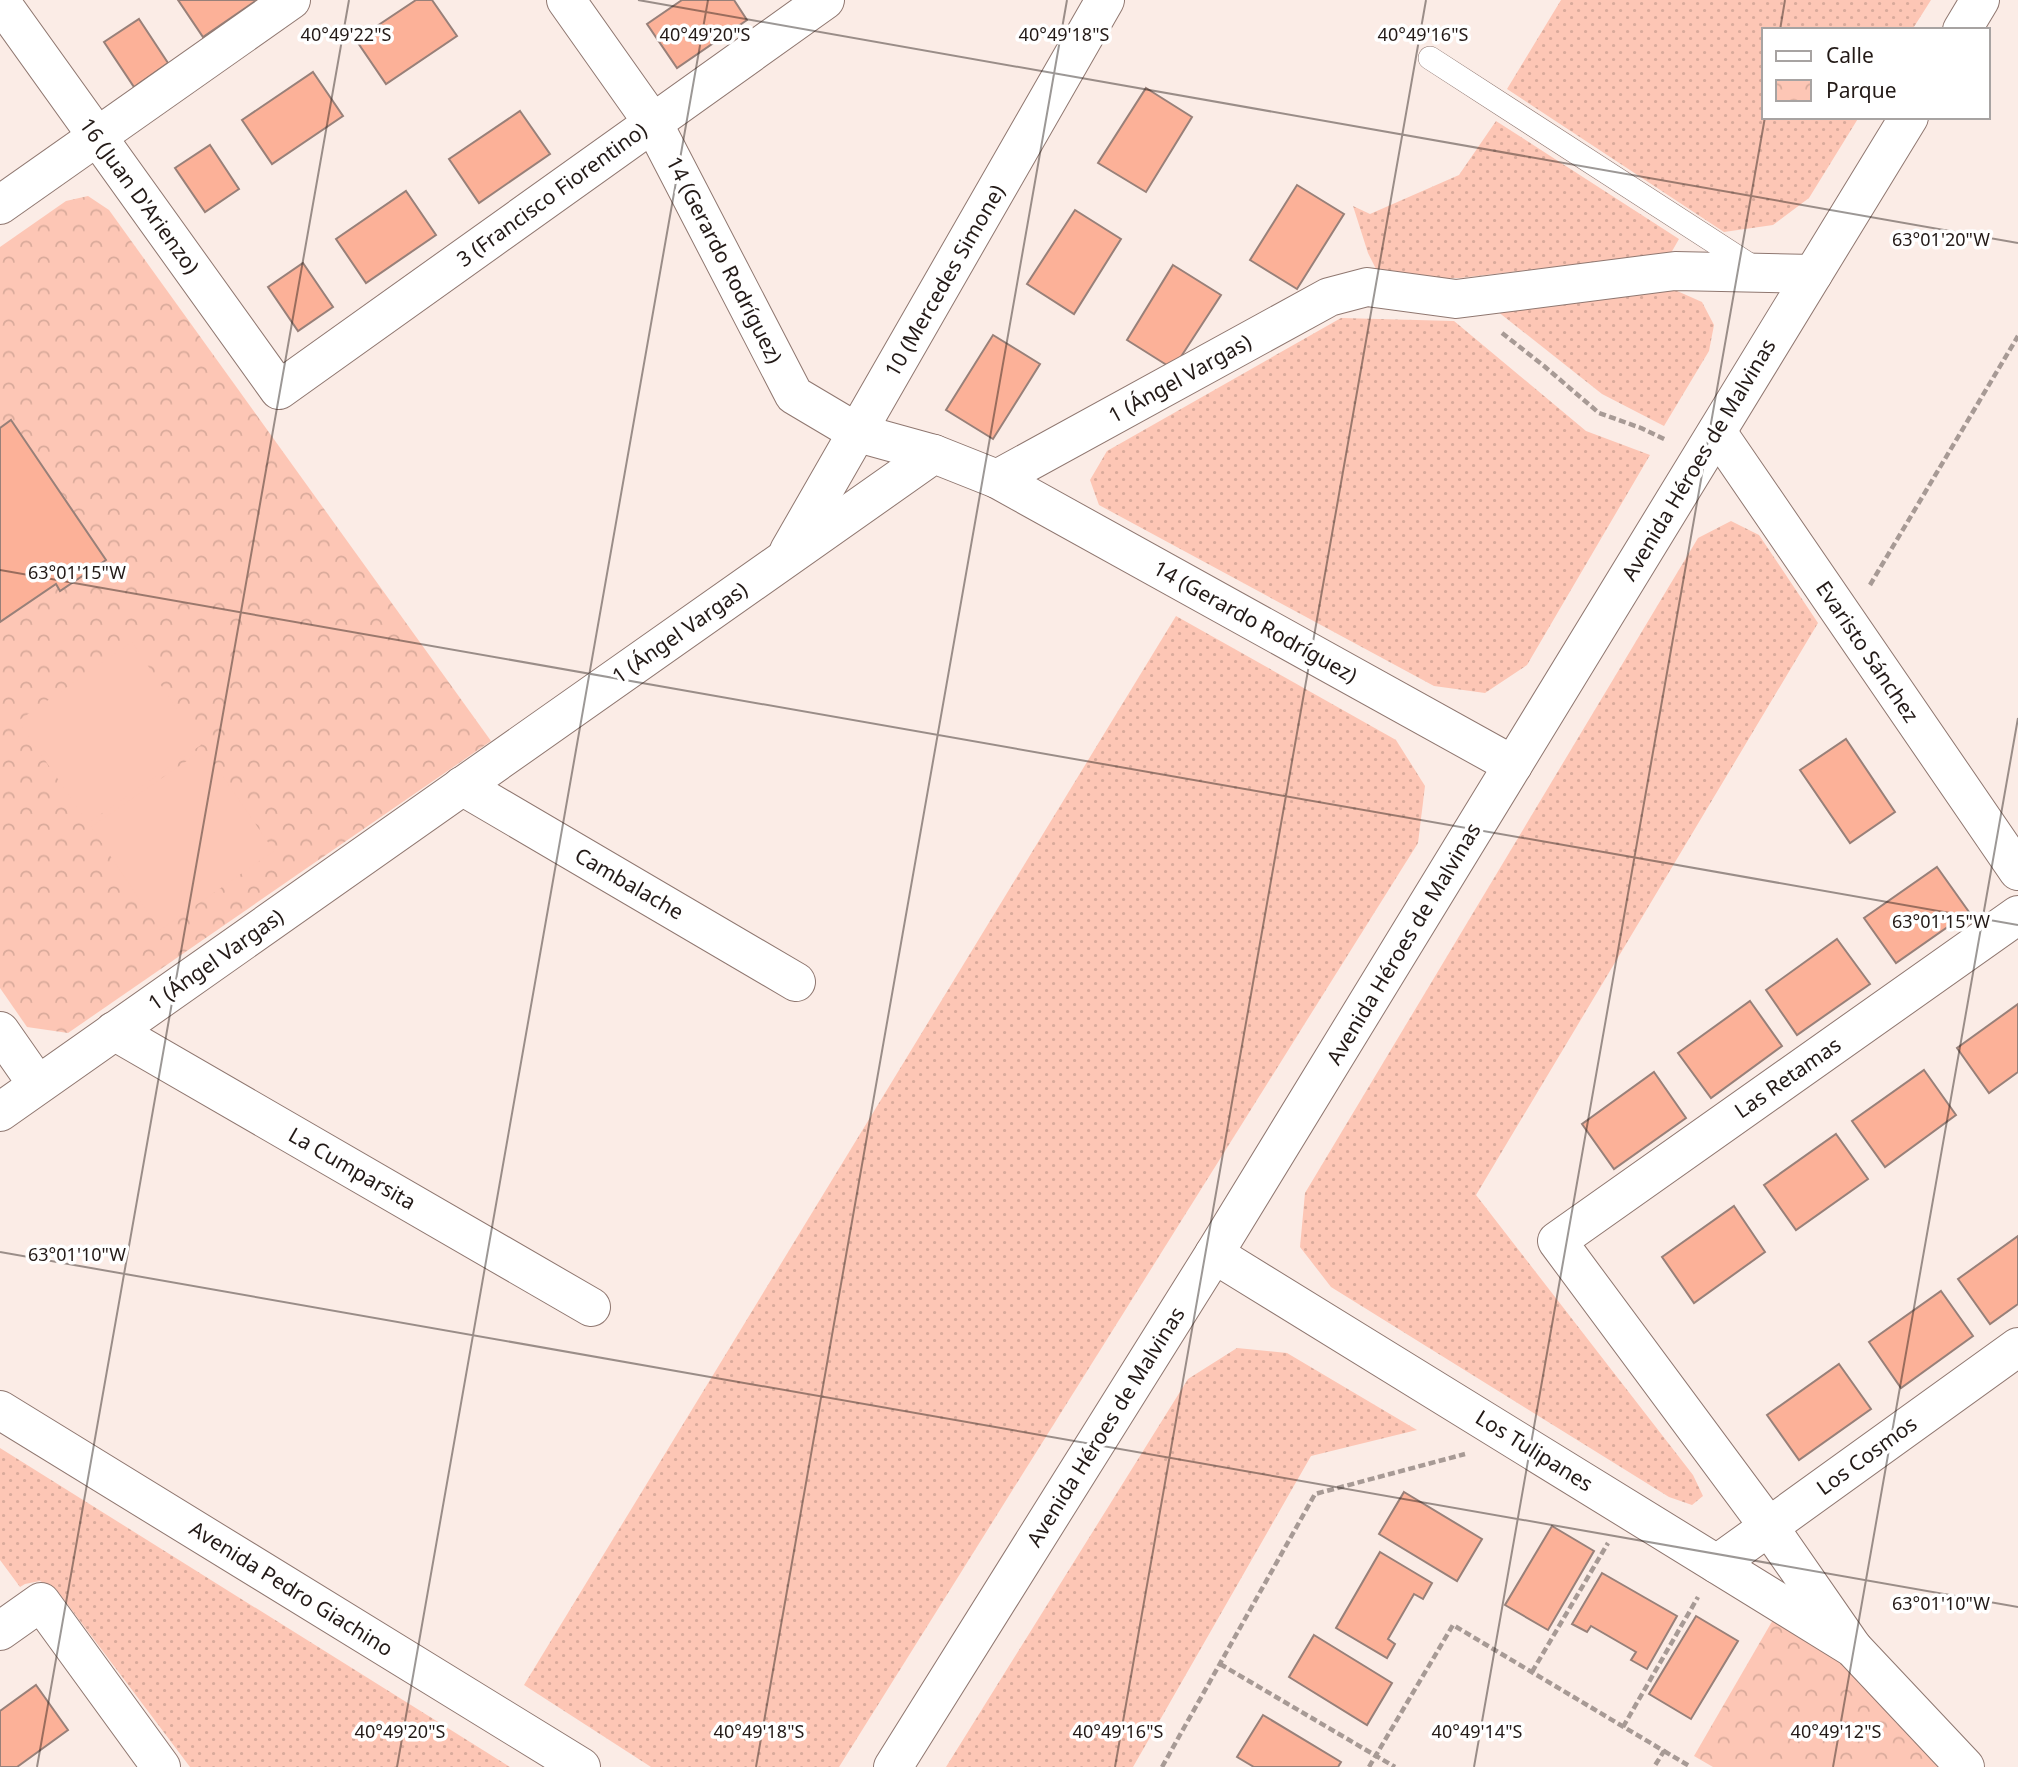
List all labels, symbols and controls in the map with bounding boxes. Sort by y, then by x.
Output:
text: 40°49'22"S [301,22,391,46]
text: 40°49'20"S [660,22,750,46]
text: 40°49'18"S [1019,22,1109,46]
text: 40°49'16"S [1378,22,1468,46]
legend [1762,28,1990,119]
text: Calle [1826,41,1874,69]
text: Parque [1826,76,1896,104]
street label: 16 (Juan D'Arienzo) [74,112,206,279]
street label: 3 (Francisco Fiorentino) [451,116,652,273]
street label: 14 (Gerardo Rodríguez) [660,151,789,368]
street label: 10 (Mercedes Simone) [878,179,1011,382]
text: 63°01'20"W [1892,227,1990,251]
street label: 1 (Ángel Vargas) [1103,327,1256,429]
street label: Avenida Héroes de Malvinas [1615,333,1782,586]
street label: 14 (Gerardo Rodríguez) [1149,553,1362,689]
text: 63°01'15"W [28,560,126,584]
street label: 1 (Ángel Vargas) [606,575,753,689]
street label: Evaristo Sánchez [1810,575,1926,728]
street label: Avenida Héroes de Malvinas [1320,817,1487,1070]
street label: Cambalache [570,841,689,926]
street label: 1 (Ángel Vargas) [142,902,289,1016]
text: 63°01'15"W [1892,909,1990,933]
street label: Las Retamas [1729,1030,1846,1124]
street label: La Cumparsita [284,1120,421,1216]
text: 63°01'10"W [28,1242,126,1266]
street label: Avenida Héroes de Malvinas [1020,1301,1191,1552]
street label: Los Tulipanes [1471,1403,1598,1497]
street label: Los Cosmos [1811,1409,1922,1501]
street label: Avenida Pedro Giachino [184,1514,399,1662]
text: 63°01'10"W [1892,1591,1990,1615]
text: 40°49'20"S [355,1719,445,1743]
text: 40°49'18"S [714,1719,804,1743]
text: 40°49'16"S [1073,1719,1163,1743]
text: 40°49'14"S [1432,1719,1522,1743]
text: 40°49'12"S [1791,1719,1881,1743]

